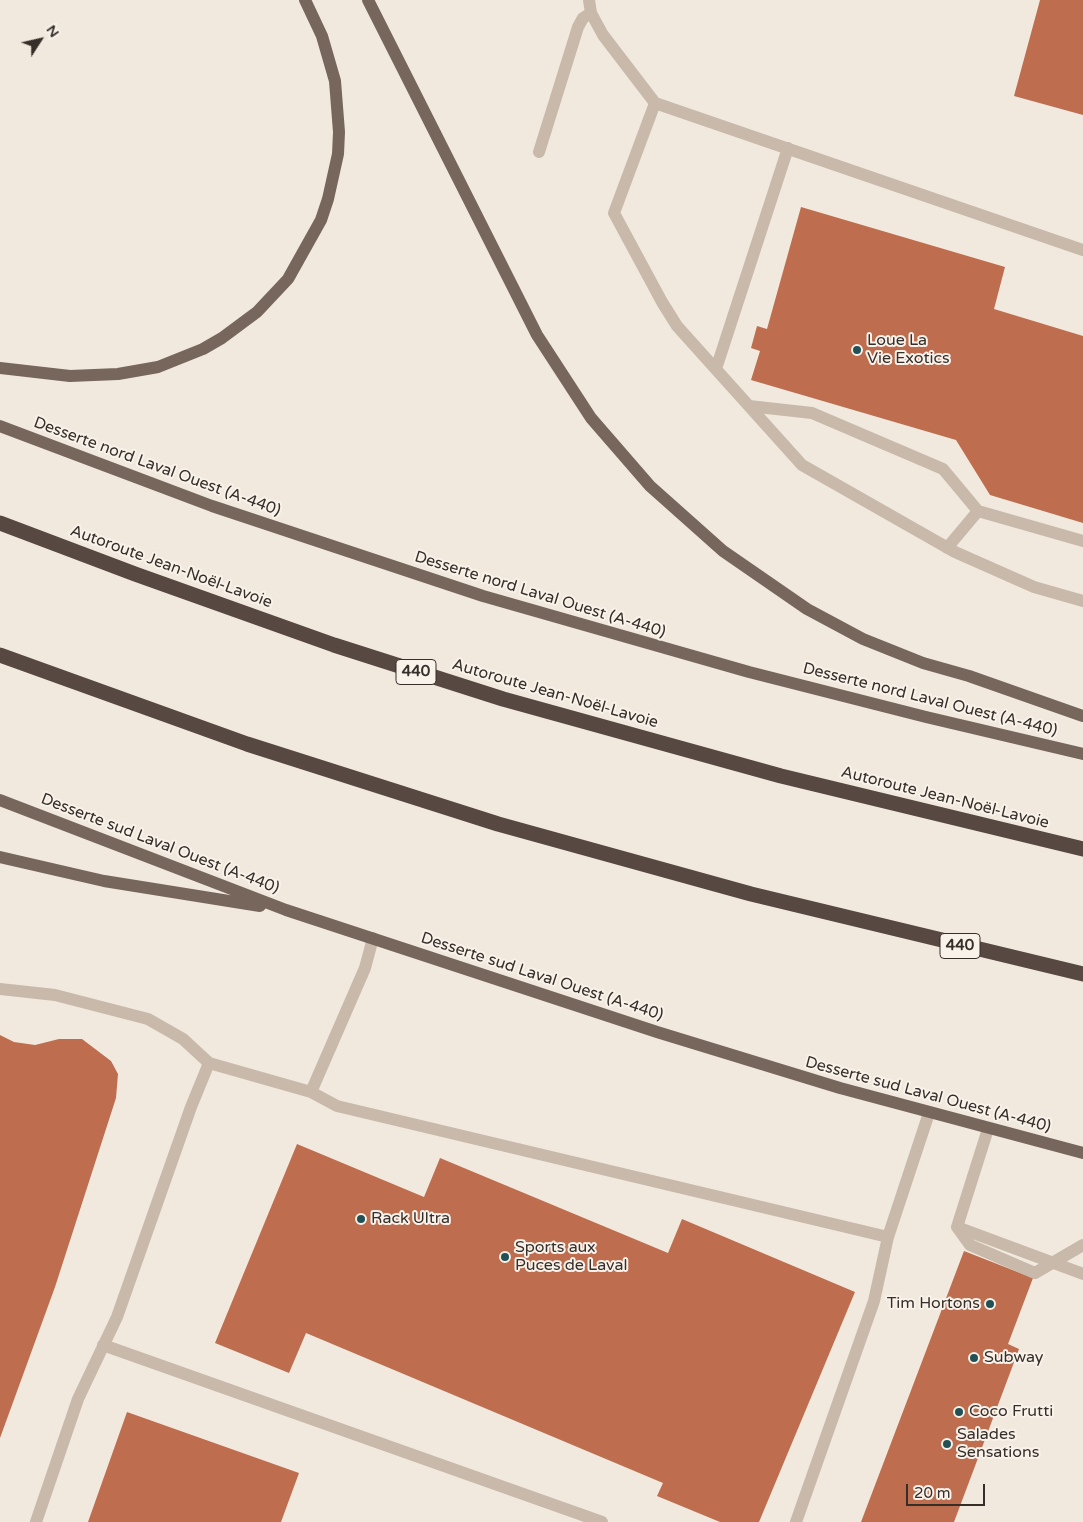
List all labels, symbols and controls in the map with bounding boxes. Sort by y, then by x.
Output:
north arrow [15,15,65,65]
text: N [43,22,63,41]
place label: Loue La Vie Exotics [867,331,950,369]
marker: Loue La Vie Exotics [851,344,863,356]
street label: Desserte nord Laval Ouest (A-440) [31,413,283,521]
street label: Autoroute Jean-Noël-Lavoie [67,521,275,613]
street label: Desserte nord Laval Ouest (A-440) [412,548,668,642]
street label: Autoroute Jean-Noël-Lavoie [450,655,660,733]
street label: Desserte nord Laval Ouest (A-440) [801,659,1059,741]
road number: 440 [396,660,436,684]
street label: Autoroute Jean-Noël-Lavoie [839,763,1051,833]
street label: Desserte sud Laval Ouest (A-440) [38,790,282,898]
street label: Desserte sud Laval Ouest (A-440) [418,929,666,1025]
road number: 440 [940,934,980,958]
street label: Desserte sud Laval Ouest (A-440) [803,1053,1053,1137]
place label: Rack Ultra [371,1209,450,1229]
marker: Rack Ultra [355,1213,367,1225]
place label: Sports aux Puces de Laval [515,1238,627,1276]
marker: Sports aux Puces de Laval [499,1251,511,1263]
place label: Tim Hortons [887,1294,980,1314]
marker: Tim Hortons [984,1298,996,1310]
place label: Subway [984,1348,1043,1368]
marker: Subway [968,1352,980,1364]
place label: Coco Frutti [969,1402,1053,1422]
marker: Coco Frutti [953,1406,965,1418]
place label: Salades Sensations [957,1425,1039,1463]
marker: Salades Sensations [941,1438,953,1450]
scale bar [908,1474,987,1506]
text: 20 m [914,1484,951,1502]

